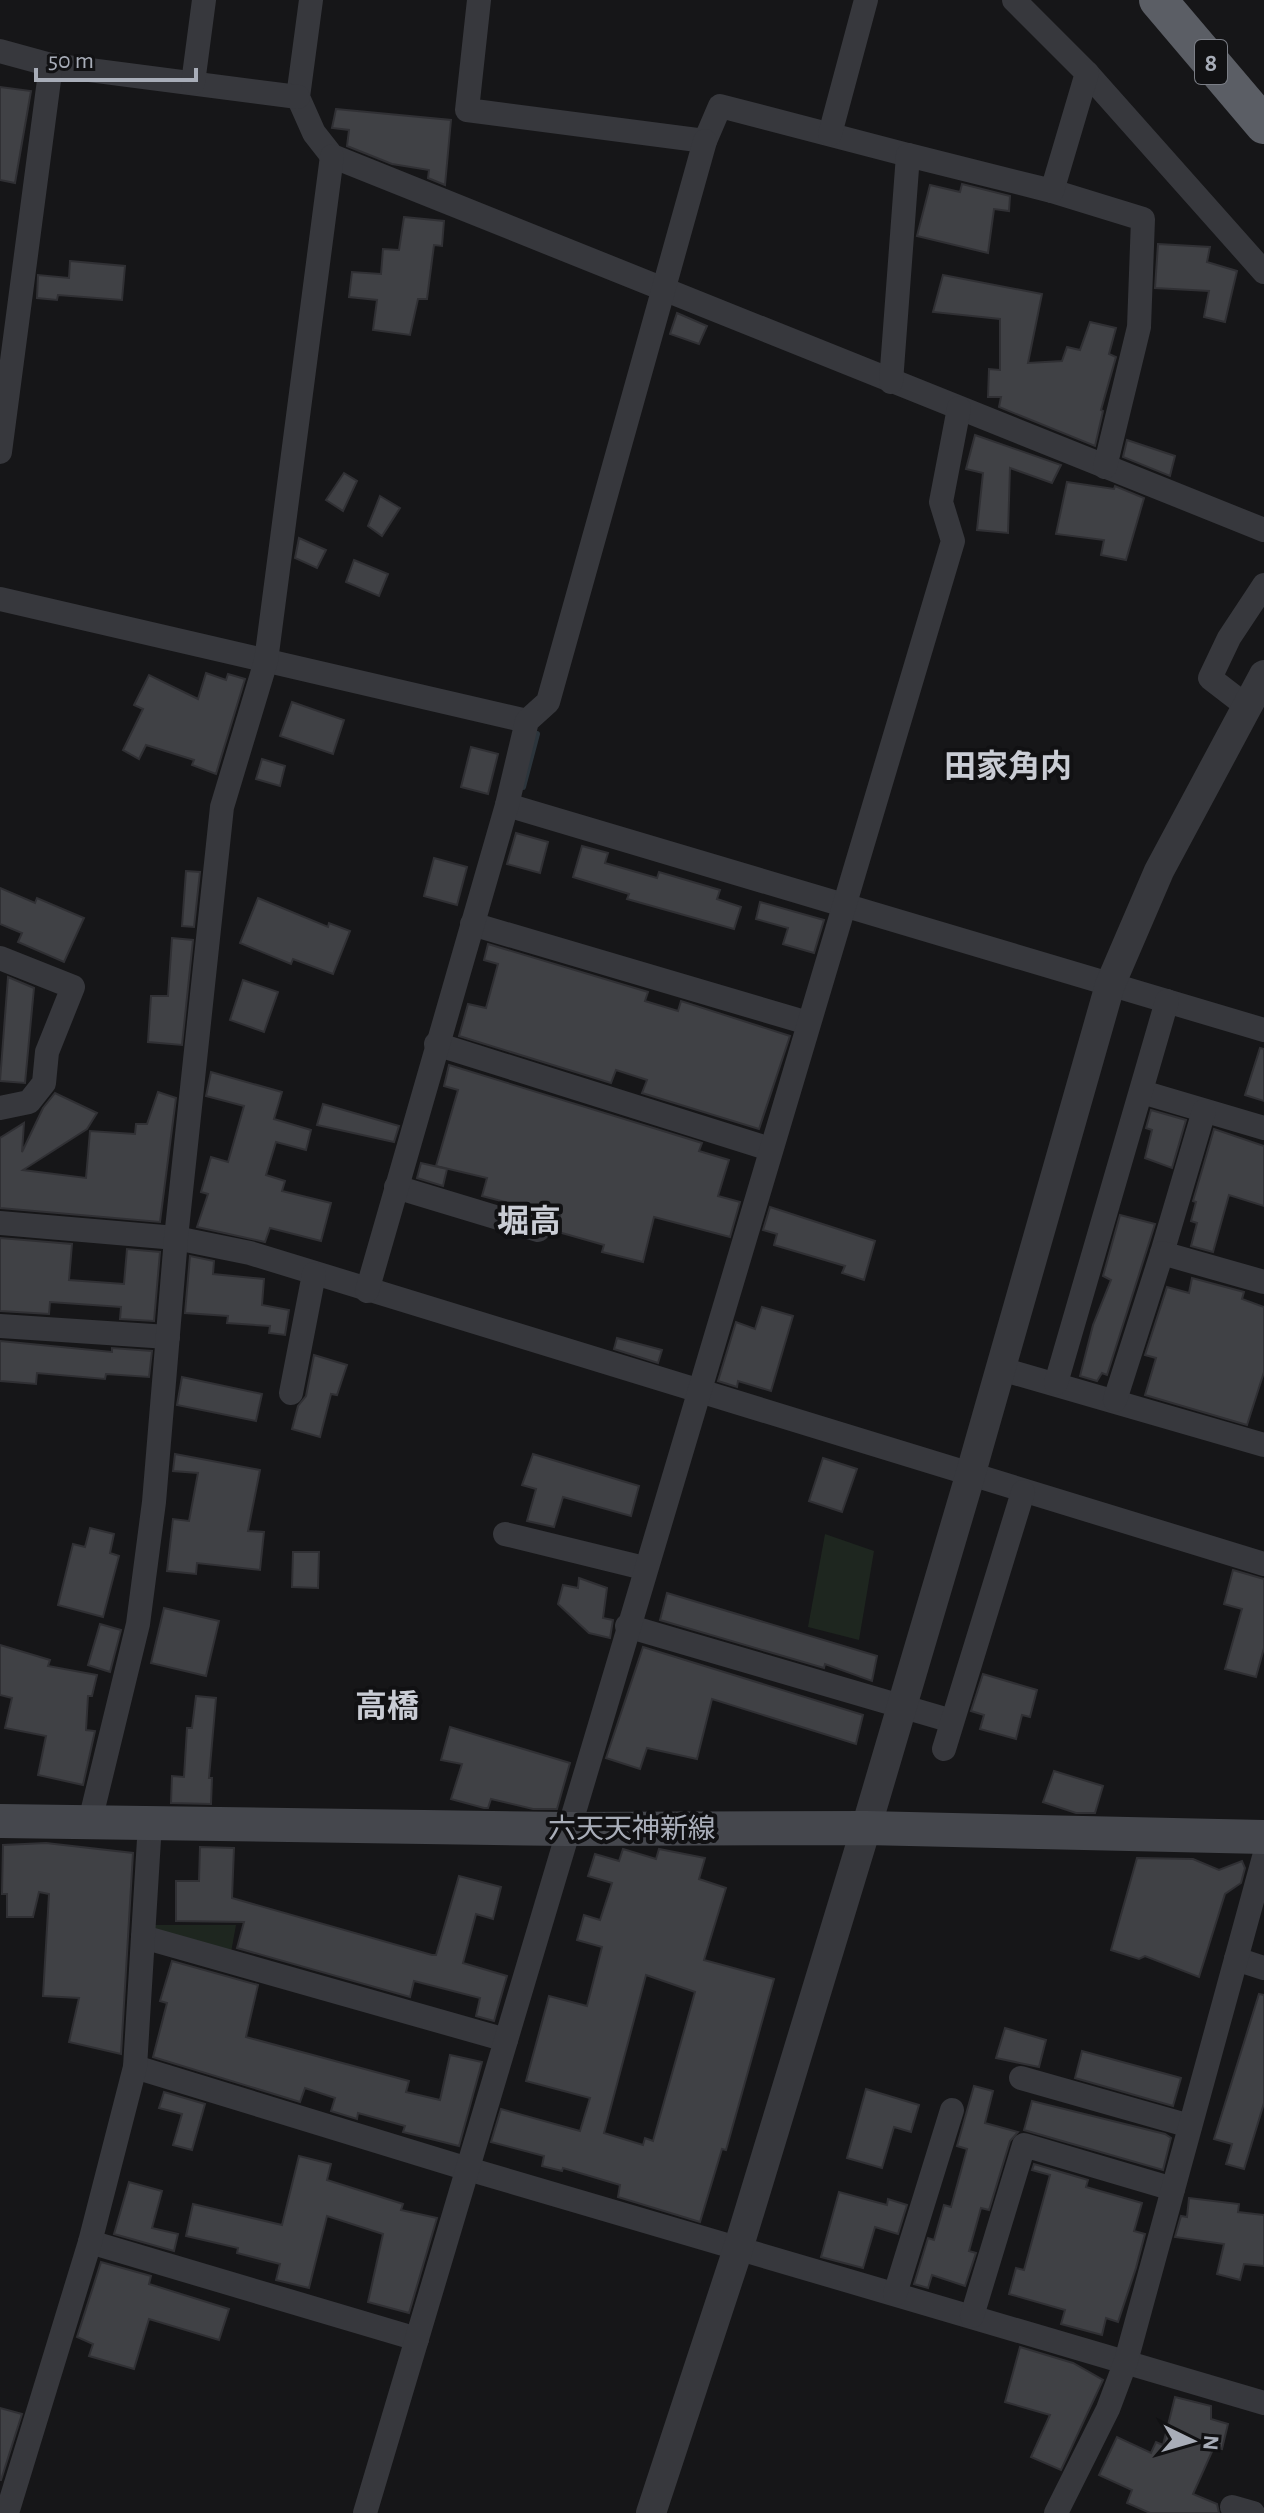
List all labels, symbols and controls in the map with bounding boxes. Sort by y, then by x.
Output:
scale bar [36,32,196,82]
road number: 8 [1195,40,1227,84]
text: 50 m [48,49,94,73]
district label: 田家角内 [944,749,1072,783]
district label: 堀高 [497,1204,561,1238]
district label: 高橋 [355,1689,419,1723]
street label: 六天天神新線 [548,1814,716,1844]
north arrow [1152,2401,1232,2481]
text: N [1199,2434,1223,2451]

